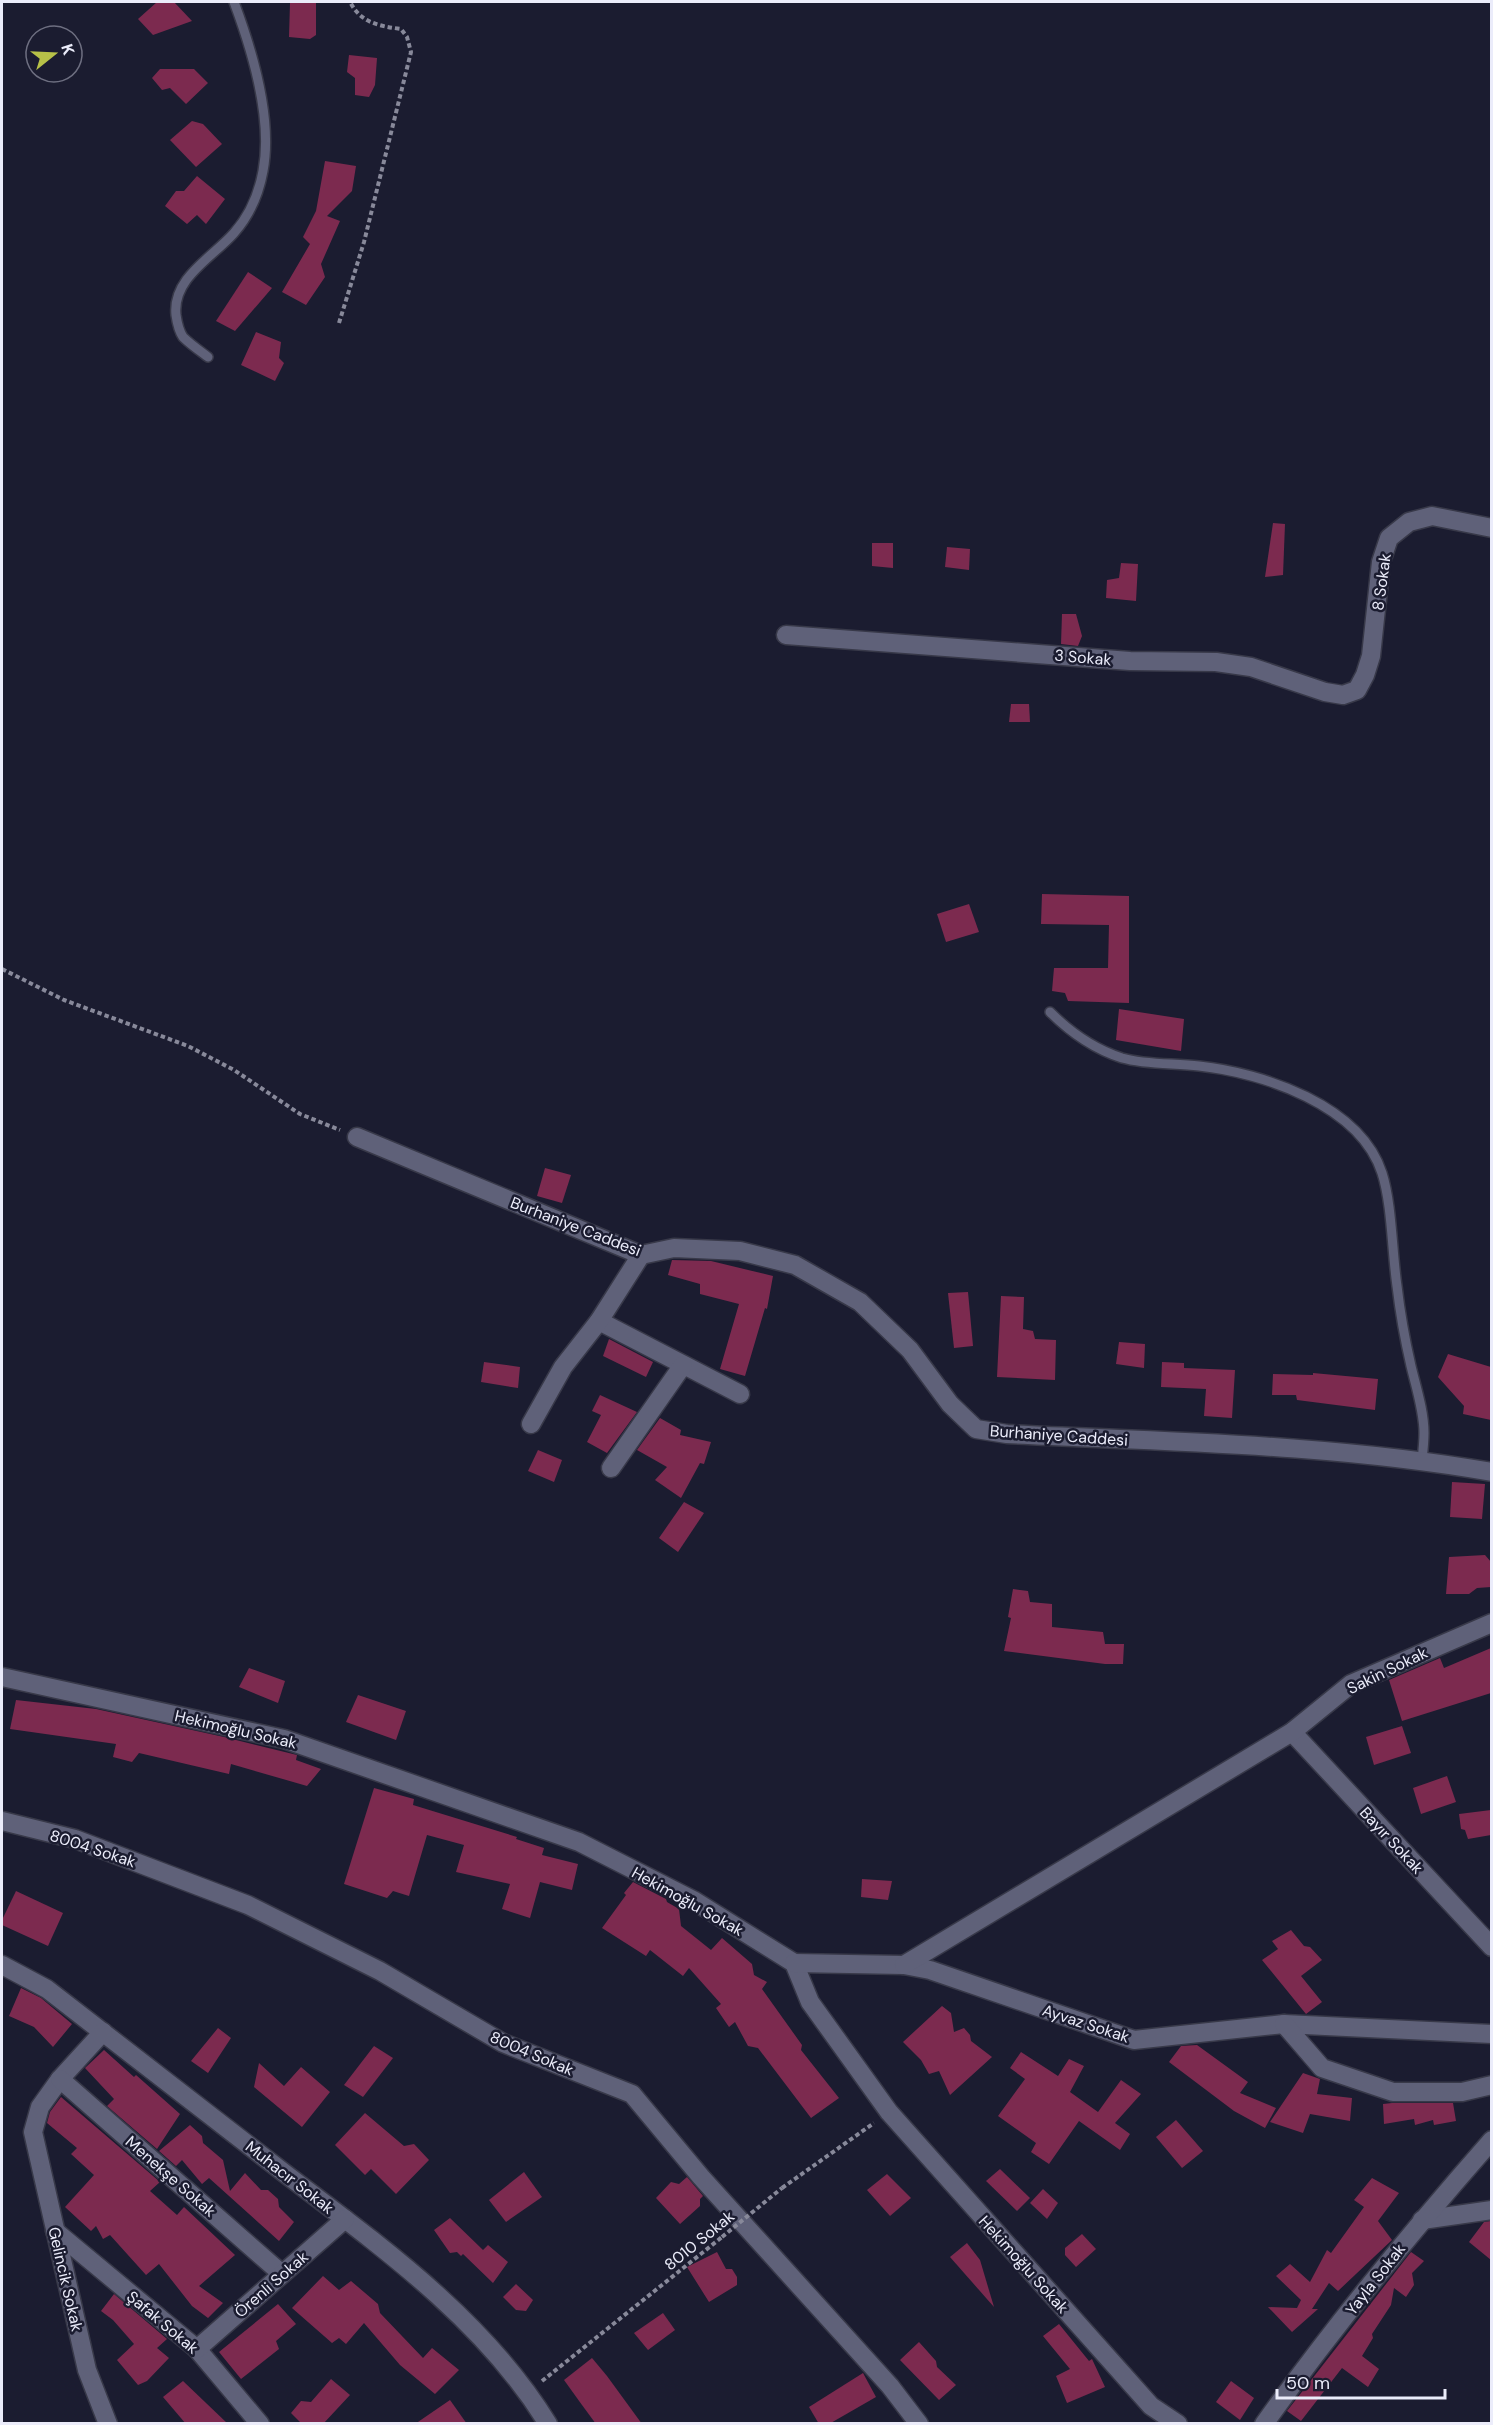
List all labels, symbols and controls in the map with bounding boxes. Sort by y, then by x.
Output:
north arrow [24,24,84,84]
text: K [56,41,80,58]
street label: 8 Sokak [1367,552,1396,612]
street label: 3 Sokak [1054,645,1112,670]
street label: Burhaniye Caddesi [507,1192,644,1261]
street label: Burhaniye Caddesi [989,1420,1129,1451]
street label: Sakin Sokak [1344,1642,1431,1699]
street label: Hekimoğlu Sokak [173,1705,299,1754]
street label: Bayır Sokak [1355,1802,1428,1878]
street label: 8004 Sokak [47,1825,138,1872]
street label: Hekimoğlu Sokak [628,1862,747,1941]
street label: Ayvaz Sokak [1040,2000,1132,2047]
street label: 8004 Sokak [487,2026,577,2081]
street label: Menekşe Sokak [121,2131,220,2221]
street label: Muhacır Sokak [241,2136,338,2219]
street label: 8010 Sokak [660,2206,739,2275]
street label: Hekimoğlu Sokak [974,2211,1073,2318]
street label: Gelincik Sokak [43,2225,88,2333]
street label: Yayla Sokak [1341,2239,1410,2319]
street label: Örenli Sokak [230,2246,313,2322]
street label: Şafak Sokak [122,2286,203,2359]
scale bar [1277,2362,1445,2400]
text: 50 m [1286,2371,1330,2395]

